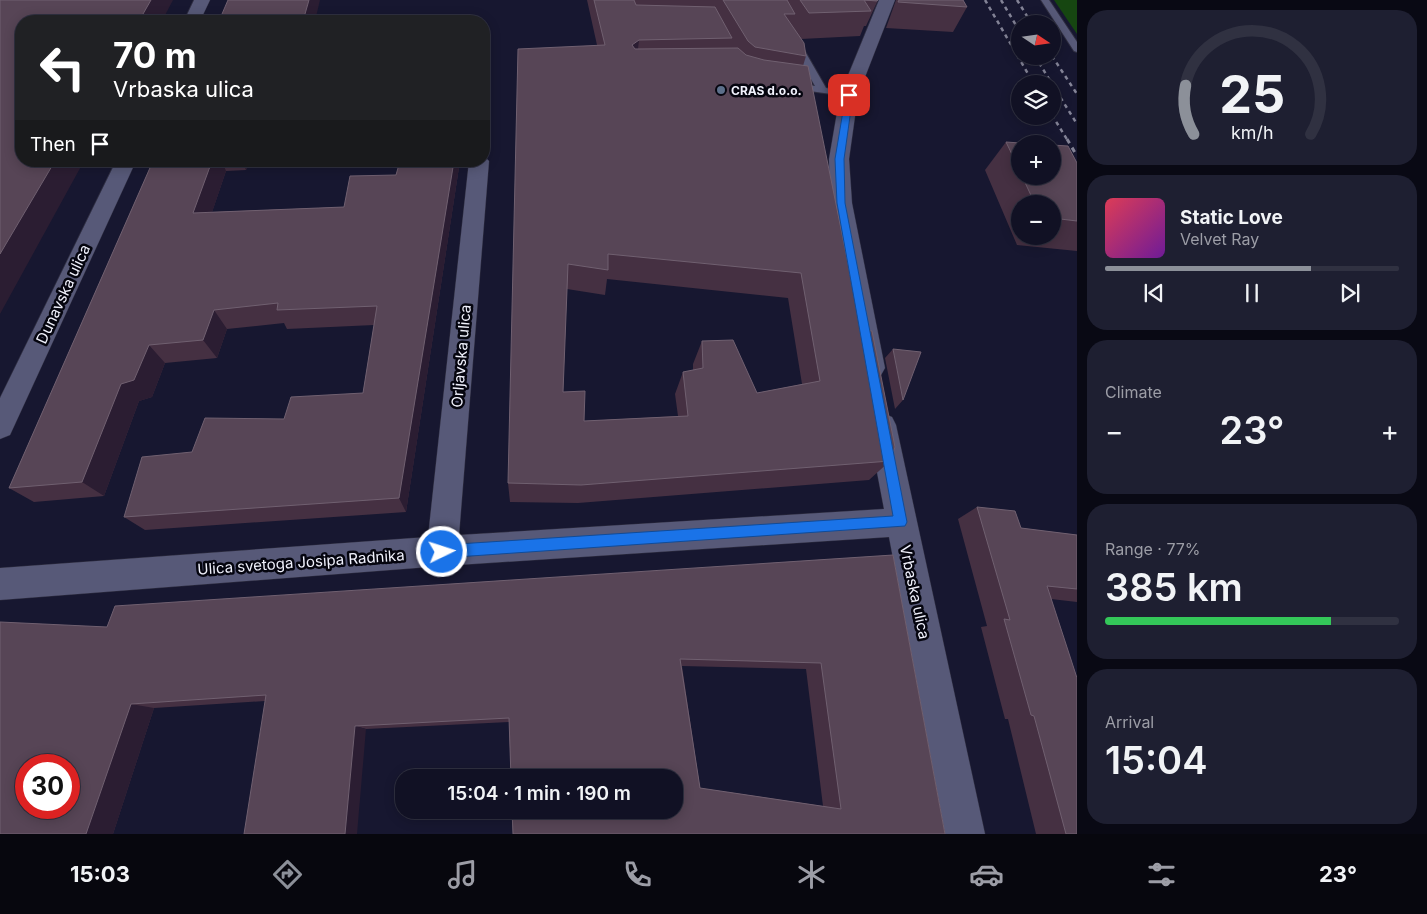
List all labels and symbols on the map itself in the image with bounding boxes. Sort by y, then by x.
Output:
north arrow [1011,15,1061,65]
pin [828,74,870,116]
place label: CRAS d.o.o. [731,83,802,98]
marker: CRAS d.o.o. [715,84,727,96]
street label: Dunavska ulica [32,241,94,347]
street label: Orljavska ulica [447,304,475,408]
position arrow [415,525,467,577]
street label: Vrbaska ulica [896,543,934,641]
street label: Ulica svetoga Josipa Radnika [197,545,405,579]
speed limit sign: 30 [15,754,80,819]

